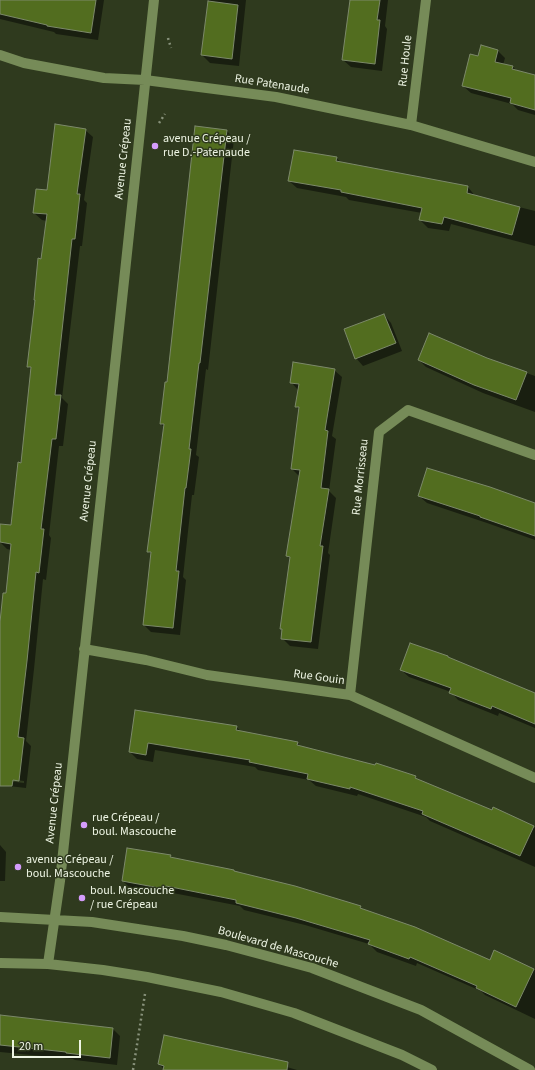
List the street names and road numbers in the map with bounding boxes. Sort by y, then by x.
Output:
street label: Rue Houle [396,35,416,87]
street label: Rue Patenaude [234,72,310,98]
street label: Avenue Crépeau [113,118,135,200]
street label: Rue Morrisseau [350,438,372,516]
street label: Avenue Crépeau [78,440,100,522]
street label: Rue Gouin [292,667,346,689]
street label: Avenue Crépeau [44,762,66,844]
street label: Boulevard de Mascouche [216,924,340,972]

